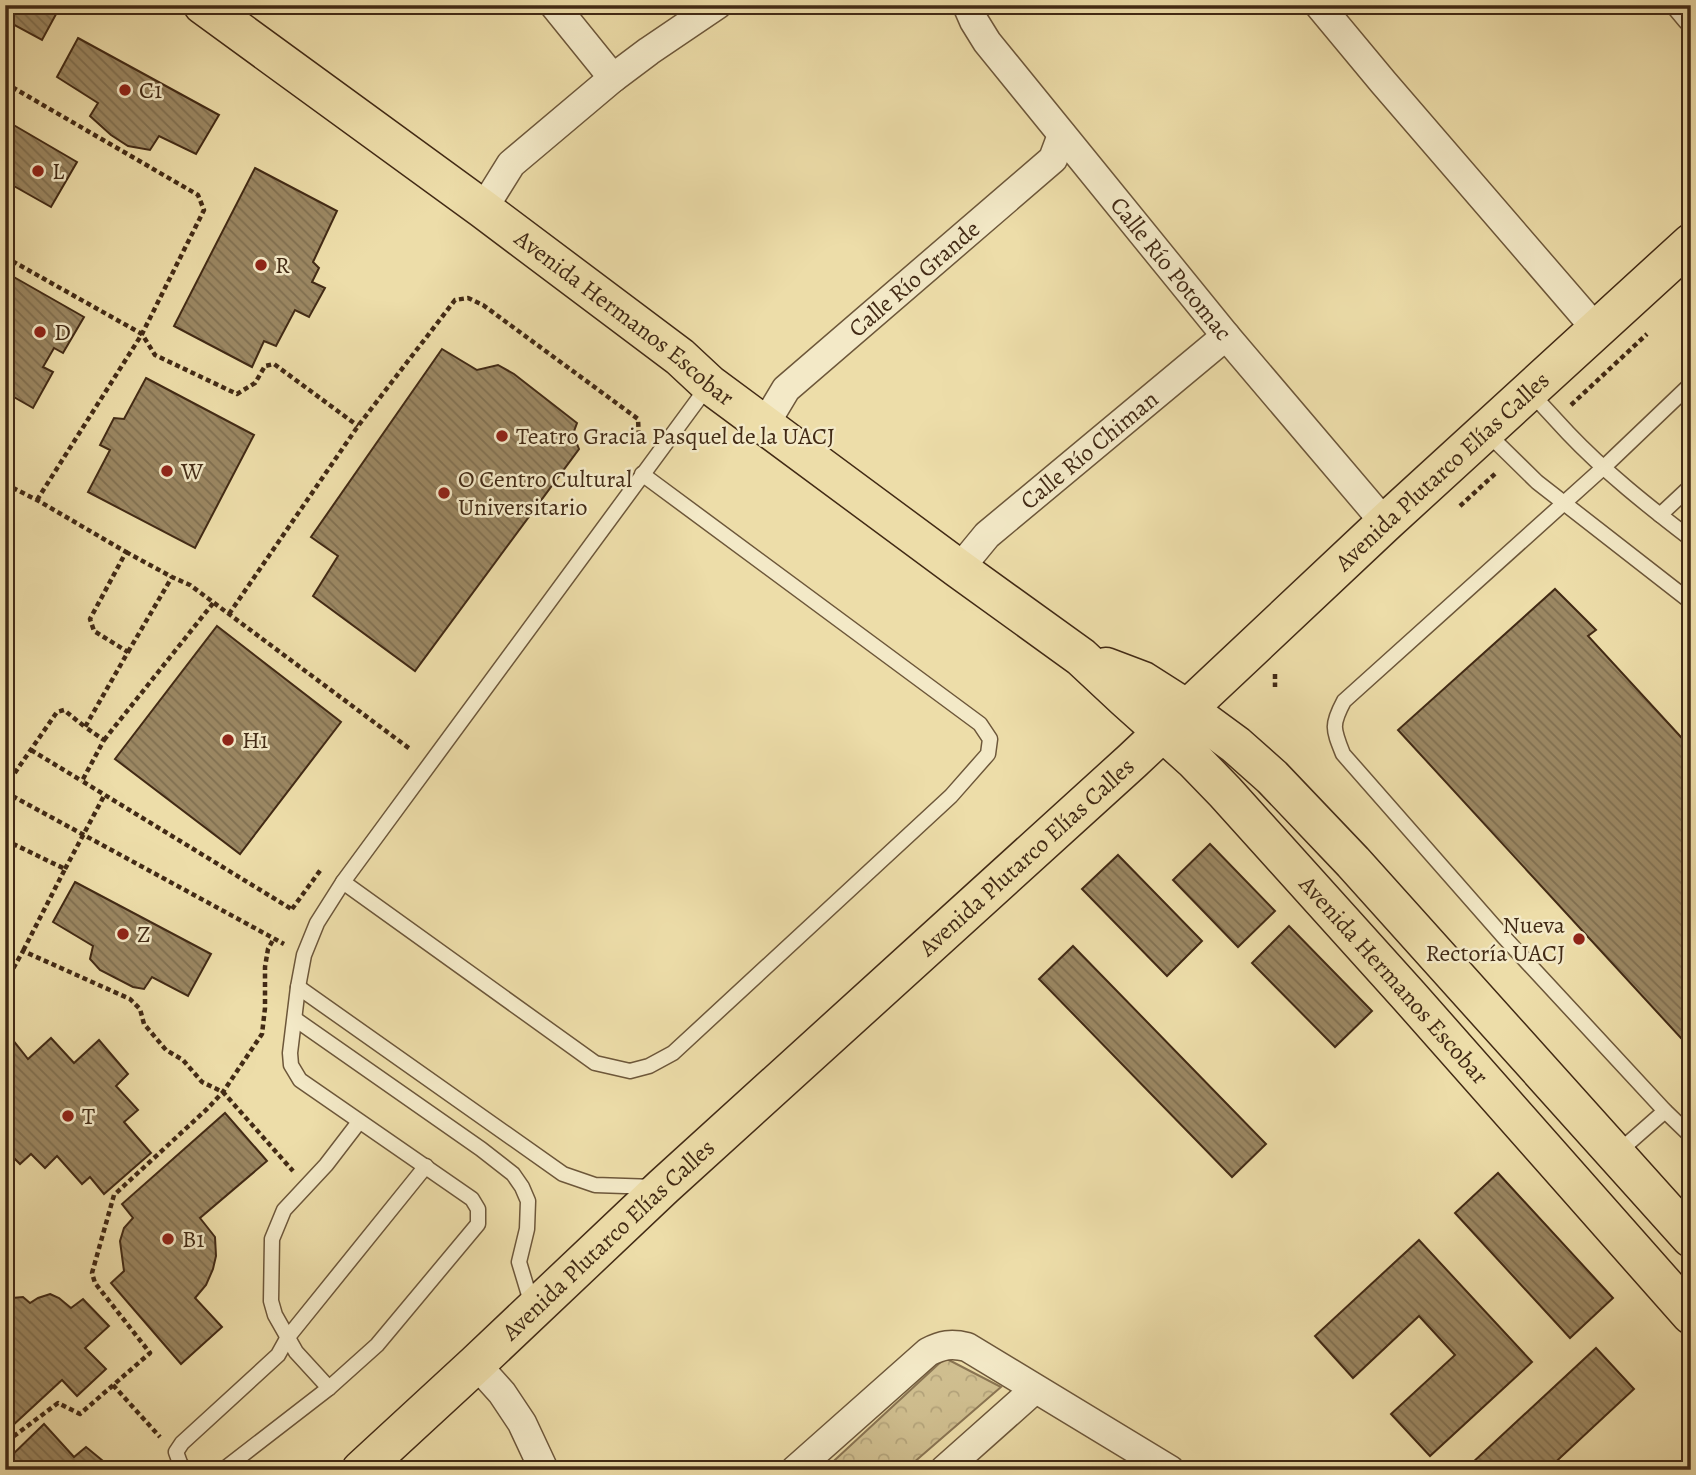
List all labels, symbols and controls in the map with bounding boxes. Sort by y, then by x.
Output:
place label: C1 [139,74,162,106]
marker: C1 [117,82,133,98]
place label: L [52,155,65,187]
marker: L [30,163,46,179]
street label: Calle Río Potomac [1103,190,1239,347]
street label: Calle Río Grande [842,213,987,344]
street label: Avenida Hermanos Escobar [507,222,741,413]
place label: R [275,249,290,281]
marker: R [253,257,269,273]
place label: D [54,316,71,348]
marker: D [32,324,48,340]
street label: Avenida Plutarco Elías Calles [1327,364,1556,579]
street label: Calle Río Chiman [1013,383,1165,517]
place label: Teatro Gracia Pasquel de la UACJ [516,420,835,452]
marker: Teatro Gracia Pasquel de la UACJ [494,428,510,444]
place label: W [180,455,204,487]
marker: W [159,463,175,479]
place label: O Centro Cultural Universitario [458,463,632,523]
marker: O Centro Cultural Universitario [436,485,452,501]
place label: H1 [242,724,268,756]
marker: H1 [220,732,236,748]
street label: Avenida Plutarco Elías Calles [911,751,1141,964]
street label: Avenida Hermanos Escobar [1291,868,1496,1091]
place label: Nueva Rectoría UACJ [1426,909,1566,969]
place label: Z [137,918,151,950]
marker: Z [115,926,131,942]
marker: Nueva Rectoría UACJ [1571,931,1587,947]
place label: T [82,1100,95,1132]
marker: T [60,1108,76,1124]
street label: Avenida Plutarco Elías Calles [494,1132,722,1348]
place label: B1 [182,1223,205,1255]
marker: B1 [160,1231,176,1247]

